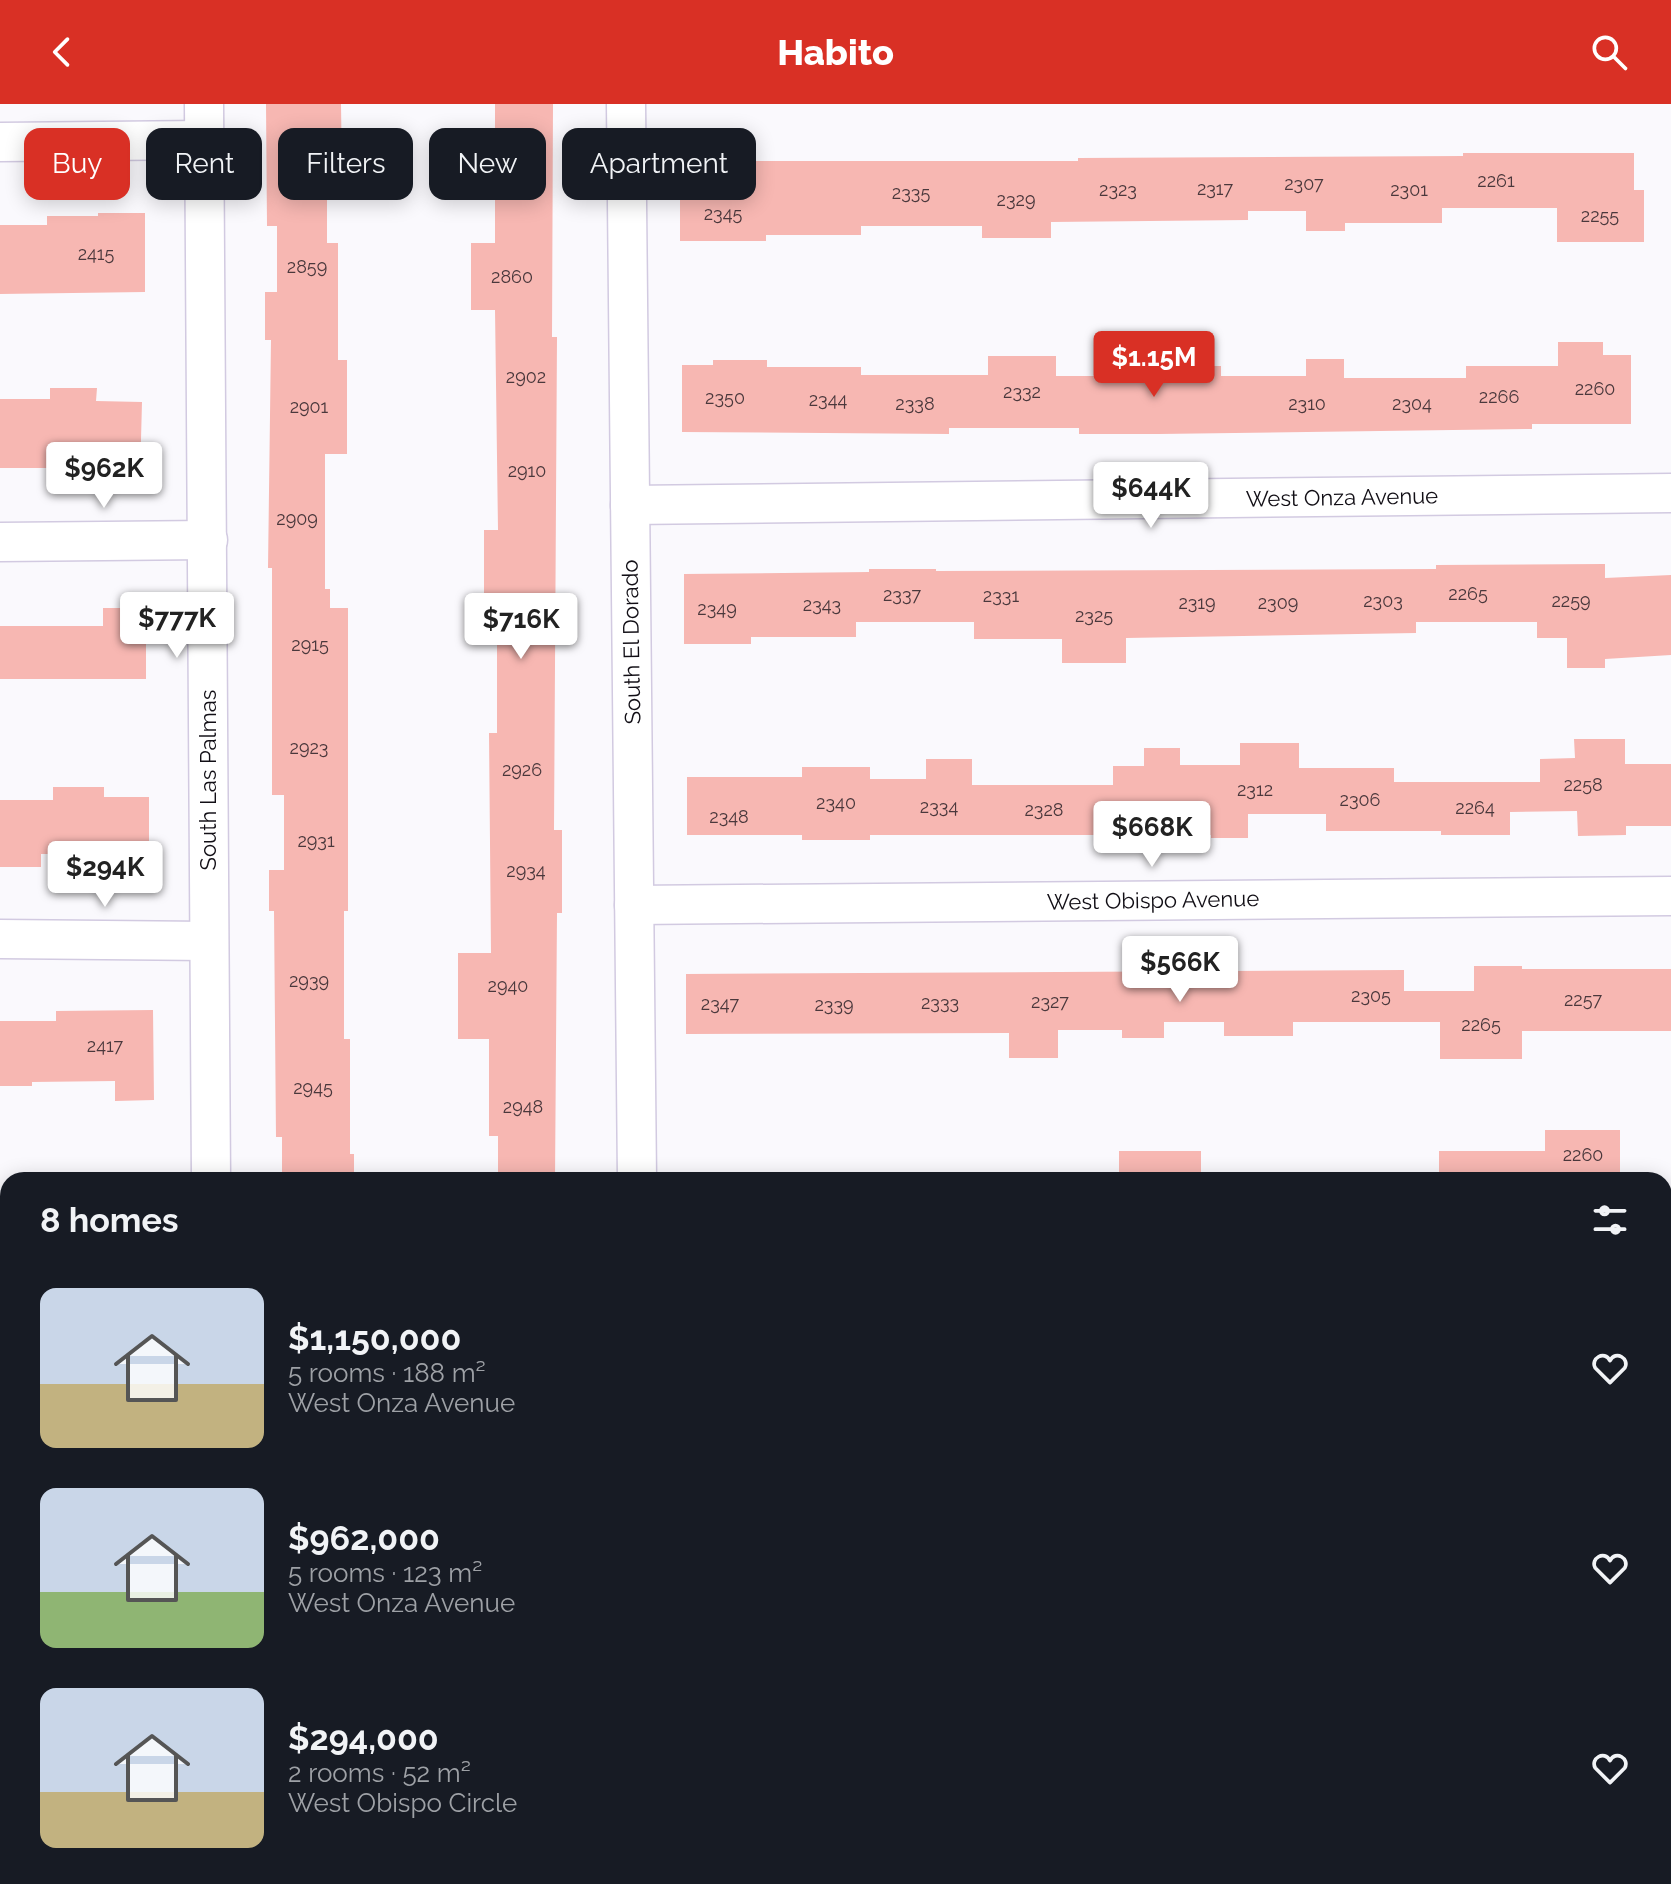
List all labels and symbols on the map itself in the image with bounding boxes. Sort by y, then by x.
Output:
house number: 2261 [1477,170,1515,191]
house number: 2307 [1284,173,1324,194]
house number: 2317 [1197,178,1233,199]
house number: 2323 [1099,179,1137,200]
house number: 2301 [1390,179,1428,200]
house number: 2335 [892,182,930,203]
house number: 2329 [997,189,1035,210]
house number: 2345 [704,203,742,224]
house number: 2255 [1581,205,1619,226]
house number: 2415 [78,243,115,264]
house number: 2859 [287,256,327,277]
house number: 2860 [491,266,533,287]
pin: $1.15M [1089,331,1219,399]
house number: 2902 [506,366,546,387]
house number: 2260 [1575,378,1615,399]
house number: 2332 [1003,381,1041,402]
house number: 2266 [1479,386,1519,407]
house number: 2350 [705,387,745,408]
house number: 2344 [809,389,847,410]
house number: 2338 [895,393,935,414]
house number: 2310 [1288,393,1326,414]
house number: 2304 [1392,393,1432,414]
house number: 2901 [290,396,329,417]
pin: $962K [48,442,160,510]
house number: 2910 [508,460,546,481]
pin: $644K [1095,462,1207,530]
street label: West Onza Avenue [1246,482,1438,512]
house number: 2909 [276,508,318,529]
street label: South El Dorado [617,559,645,725]
house number: 2265 [1448,583,1488,604]
house number: 2337 [883,584,921,605]
house number: 2331 [983,585,1019,606]
house number: 2303 [1363,590,1403,611]
house number: 2259 [1551,590,1591,611]
pin: $777K [121,592,233,660]
house number: 2319 [1178,592,1216,613]
house number: 2309 [1258,592,1298,613]
pin: $716K [465,593,577,661]
house number: 2343 [803,594,841,615]
house number: 2349 [697,598,737,619]
house number: 2325 [1075,605,1113,626]
house number: 2915 [291,634,329,655]
street label: South Las Palmas [195,690,221,870]
house number: 2923 [290,737,328,758]
house number: 2926 [502,759,542,780]
house number: 2258 [1563,774,1603,795]
house number: 2312 [1237,779,1273,800]
house number: 2306 [1340,789,1381,810]
house number: 2340 [816,792,856,813]
house number: 2334 [920,796,958,817]
house number: 2264 [1455,797,1495,818]
house number: 2328 [1024,799,1064,820]
pin: $668K [1096,801,1208,869]
house number: 2348 [709,806,749,827]
house number: 2931 [297,830,335,851]
pin: $294K [49,841,161,909]
house number: 2934 [506,860,546,881]
street label: West Obispo Avenue [1047,885,1259,915]
pin: $566K [1124,936,1236,1004]
house number: 2939 [289,970,329,991]
house number: 2940 [488,975,528,996]
house number: 2305 [1351,985,1391,1006]
house number: 2257 [1564,989,1602,1010]
house number: 2327 [1031,991,1069,1012]
house number: 2333 [921,992,959,1013]
house number: 2347 [701,993,740,1014]
house number: 2339 [814,994,854,1015]
house number: 2265 [1461,1014,1501,1035]
house number: 2417 [87,1035,124,1056]
house number: 2945 [293,1077,333,1098]
house number: 2948 [503,1096,543,1117]
house number: 2260 [1563,1144,1603,1165]

